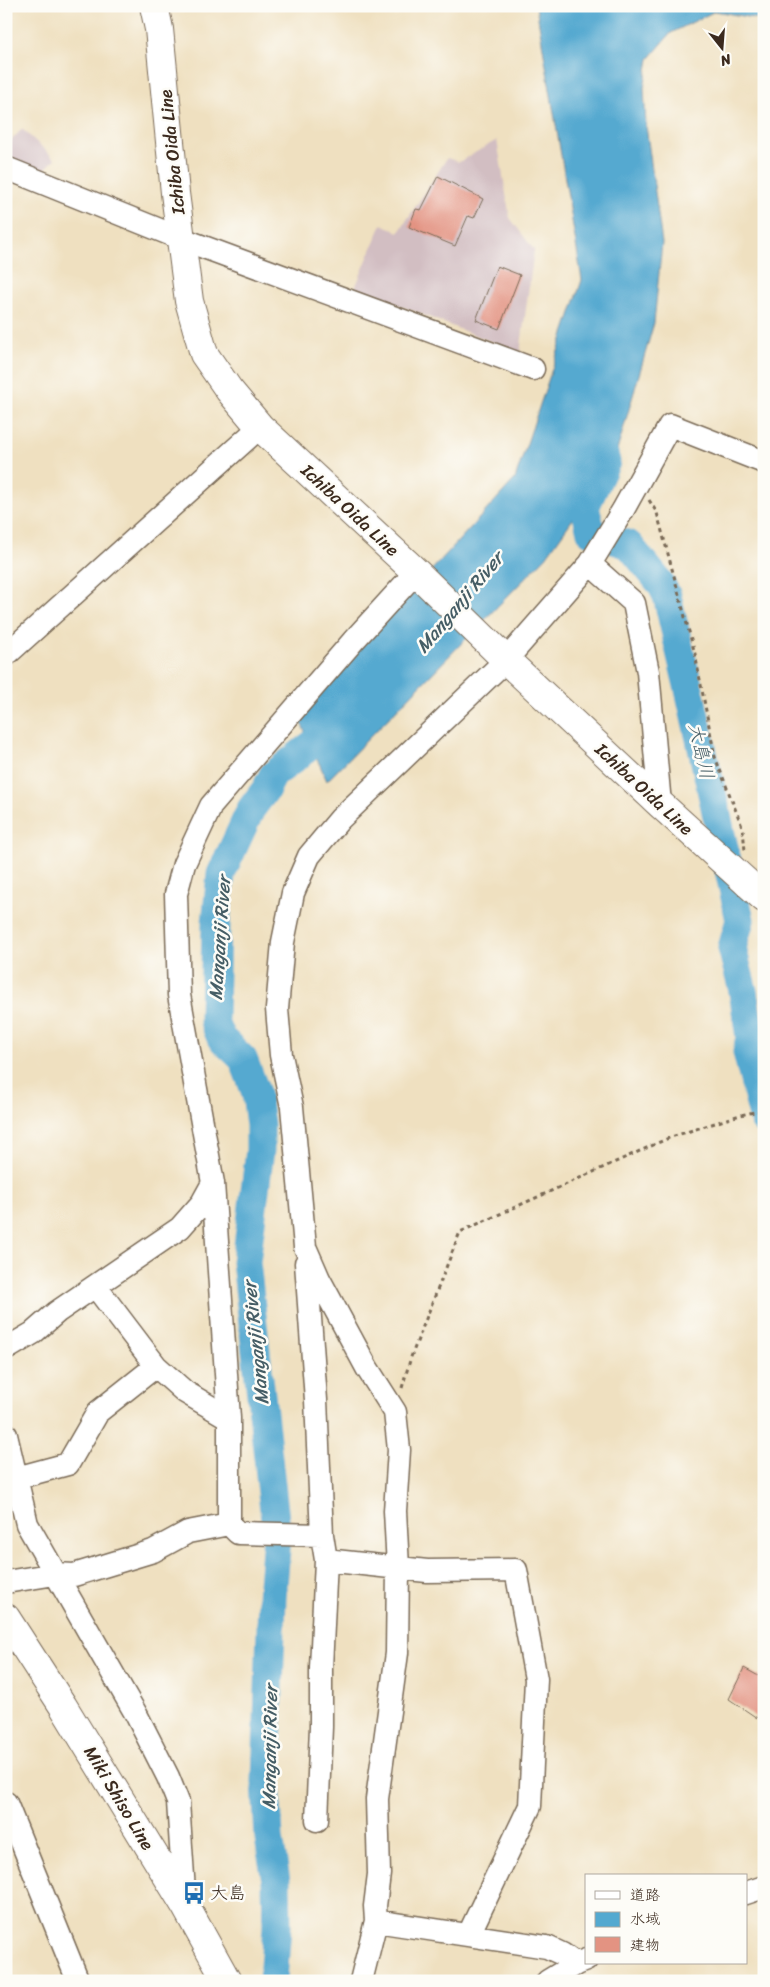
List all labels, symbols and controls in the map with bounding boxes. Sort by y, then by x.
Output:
north arrow [698,22,748,72]
text: N [717,46,735,73]
street label: Ichiba Oida Line [150,88,195,217]
street label: Ichiba Oida Line [293,455,407,565]
water label: Manganji River [407,542,514,661]
water label: 大島川 [679,720,724,783]
street label: Ichiba Oida Line [587,734,701,844]
water label: Manganji River [199,872,241,1001]
water label: Manganji River [232,1276,278,1406]
water label: Manganji River [252,1681,287,1809]
street label: Miki Shiso Line [75,1739,163,1857]
legend [585,1874,748,1964]
place label: 大島 [210,1877,246,1909]
bus stop icon: 大島 [181,1880,207,1906]
text: 道路 [630,1882,660,1908]
text: 水域 [630,1906,660,1932]
text: 建物 [630,1932,660,1958]

